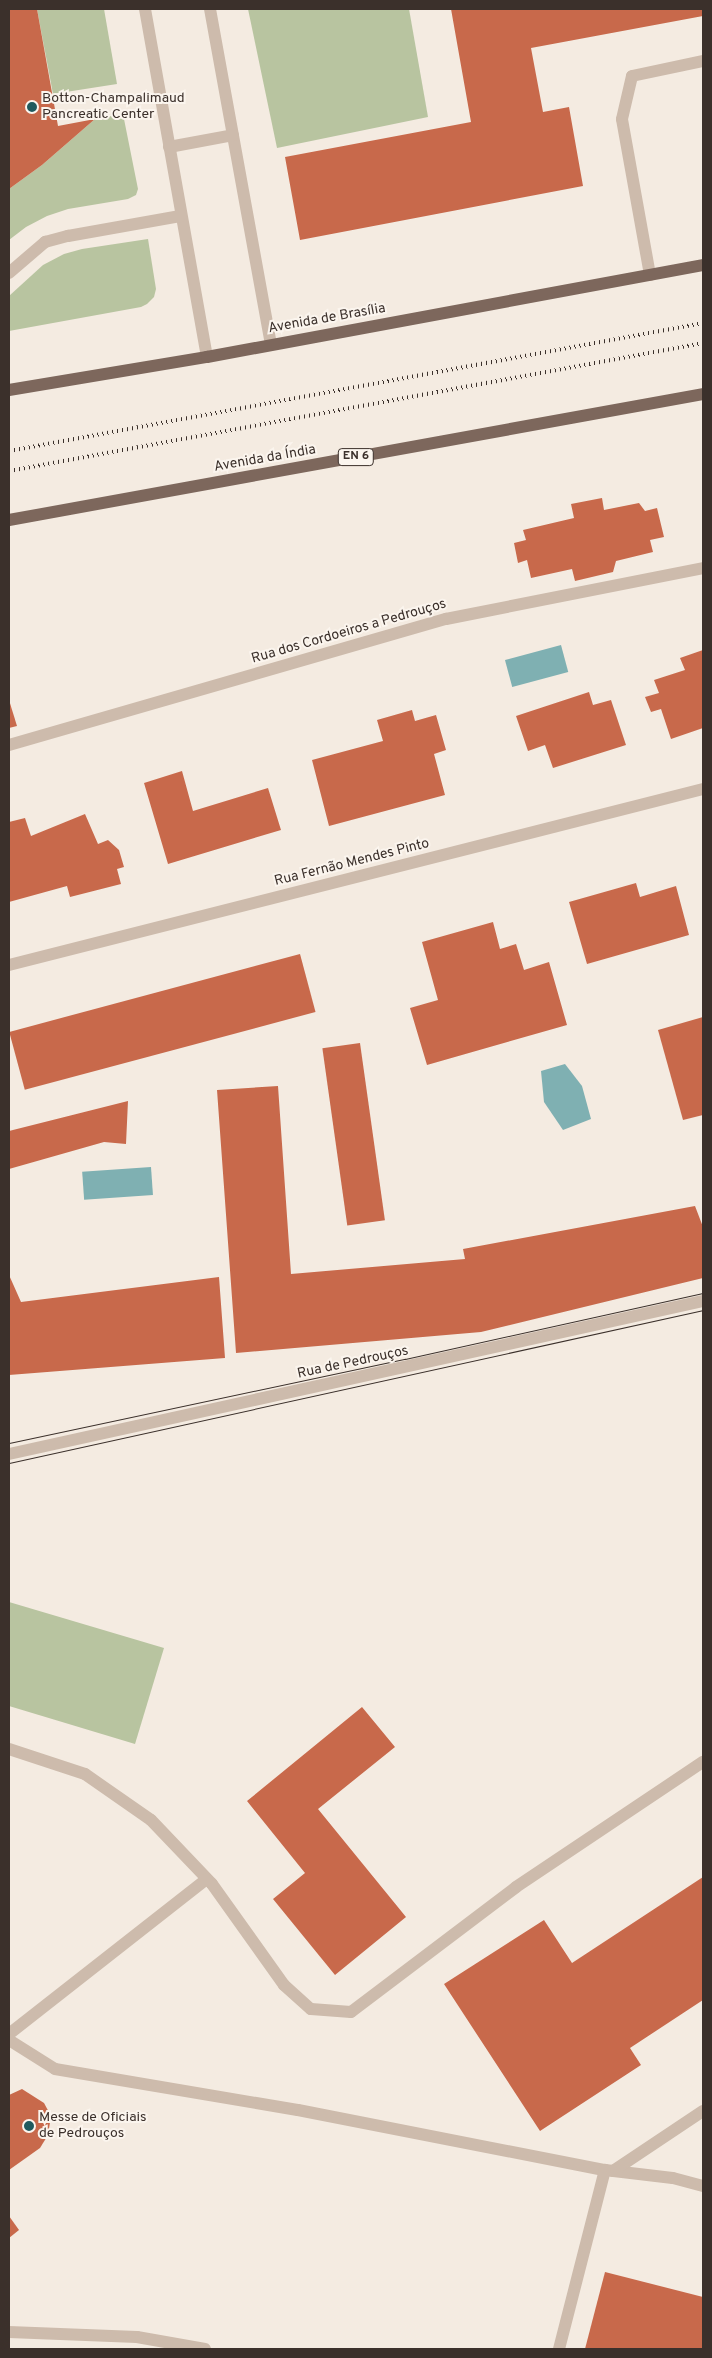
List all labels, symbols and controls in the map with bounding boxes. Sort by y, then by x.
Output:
place label: Botton-Champalimaud Pancreatic Center [42,91,185,124]
marker: Botton-Champalimaud Pancreatic Center [26,101,38,113]
street label: Avenida de Brasília [267,300,387,338]
street label: Avenida da Índia [213,442,317,476]
road number: EN 6 [337,448,375,467]
street label: Rua dos Cordoeiros a Pedrouços [250,596,448,668]
street label: Rua Fernão Mendes Pinto [273,836,431,890]
street label: Rua de Pedrouços [296,1343,410,1383]
place label: Messe de Oficiais de Pedrouços [39,2110,147,2142]
marker: Messe de Oficiais de Pedrouços [23,2120,35,2132]

